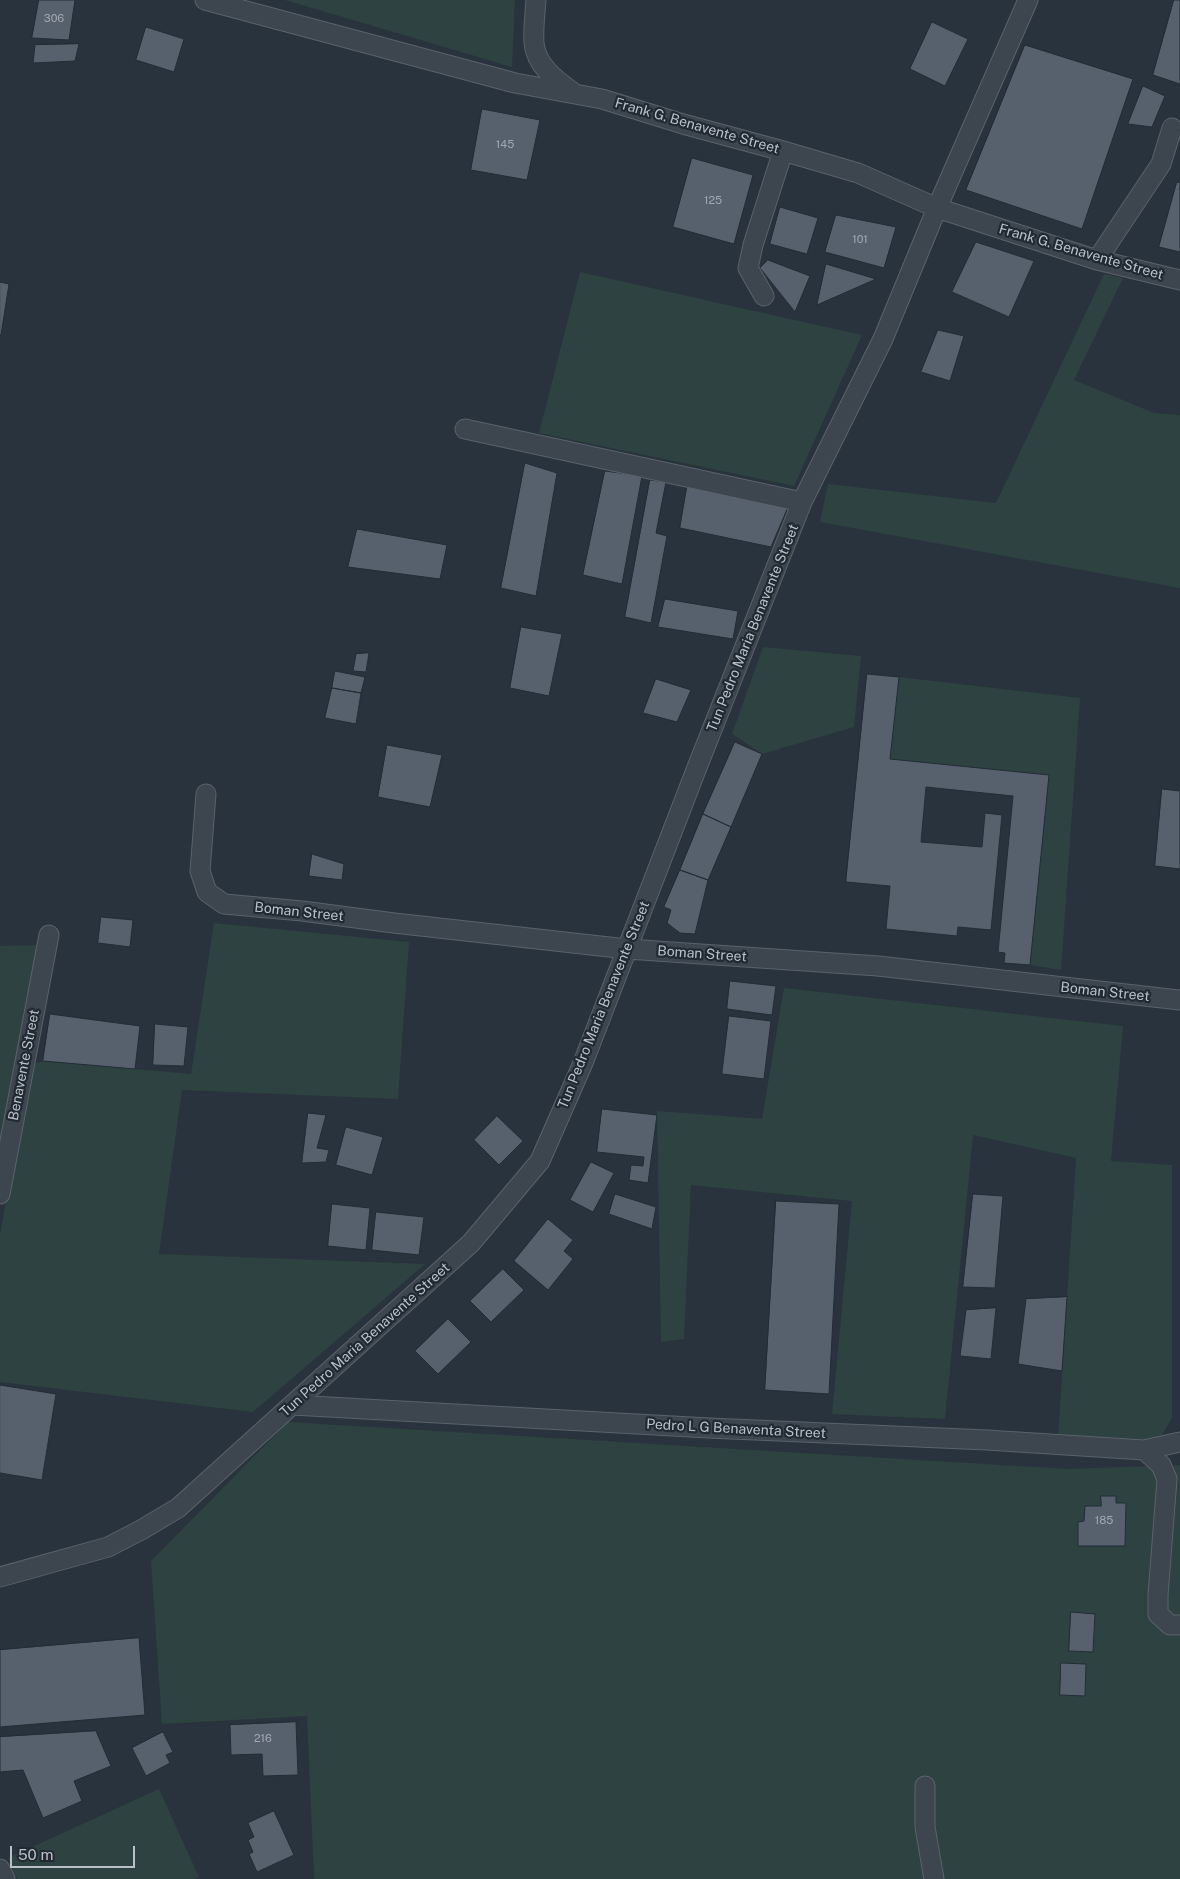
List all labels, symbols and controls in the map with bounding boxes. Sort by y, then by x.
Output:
house number: 306 [44,12,64,26]
street label: Frank G. Benavente Street [613,94,781,158]
house number: 145 [496,138,514,152]
house number: 125 [704,194,722,208]
street label: Frank G. Benavente Street [997,220,1165,284]
house number: 101 [852,233,868,247]
street label: Tun Pedro Maria Benavente Street [704,522,802,734]
street label: Boman Street [254,899,344,925]
street label: Tun Pedro Maria Benavente Street [555,899,653,1111]
street label: Boman Street [657,942,747,966]
street label: Boman Street [1060,979,1150,1005]
street label: Benavente Street [5,1008,43,1122]
street label: Tun Pedro Maria Benavente Street [277,1259,453,1421]
street label: Pedro L G Benaventa Street [646,1416,826,1442]
house number: 185 [1095,1514,1113,1528]
house number: 216 [254,1732,272,1746]
scale bar [12,1836,138,1868]
text: 50 m [18,1846,53,1863]

